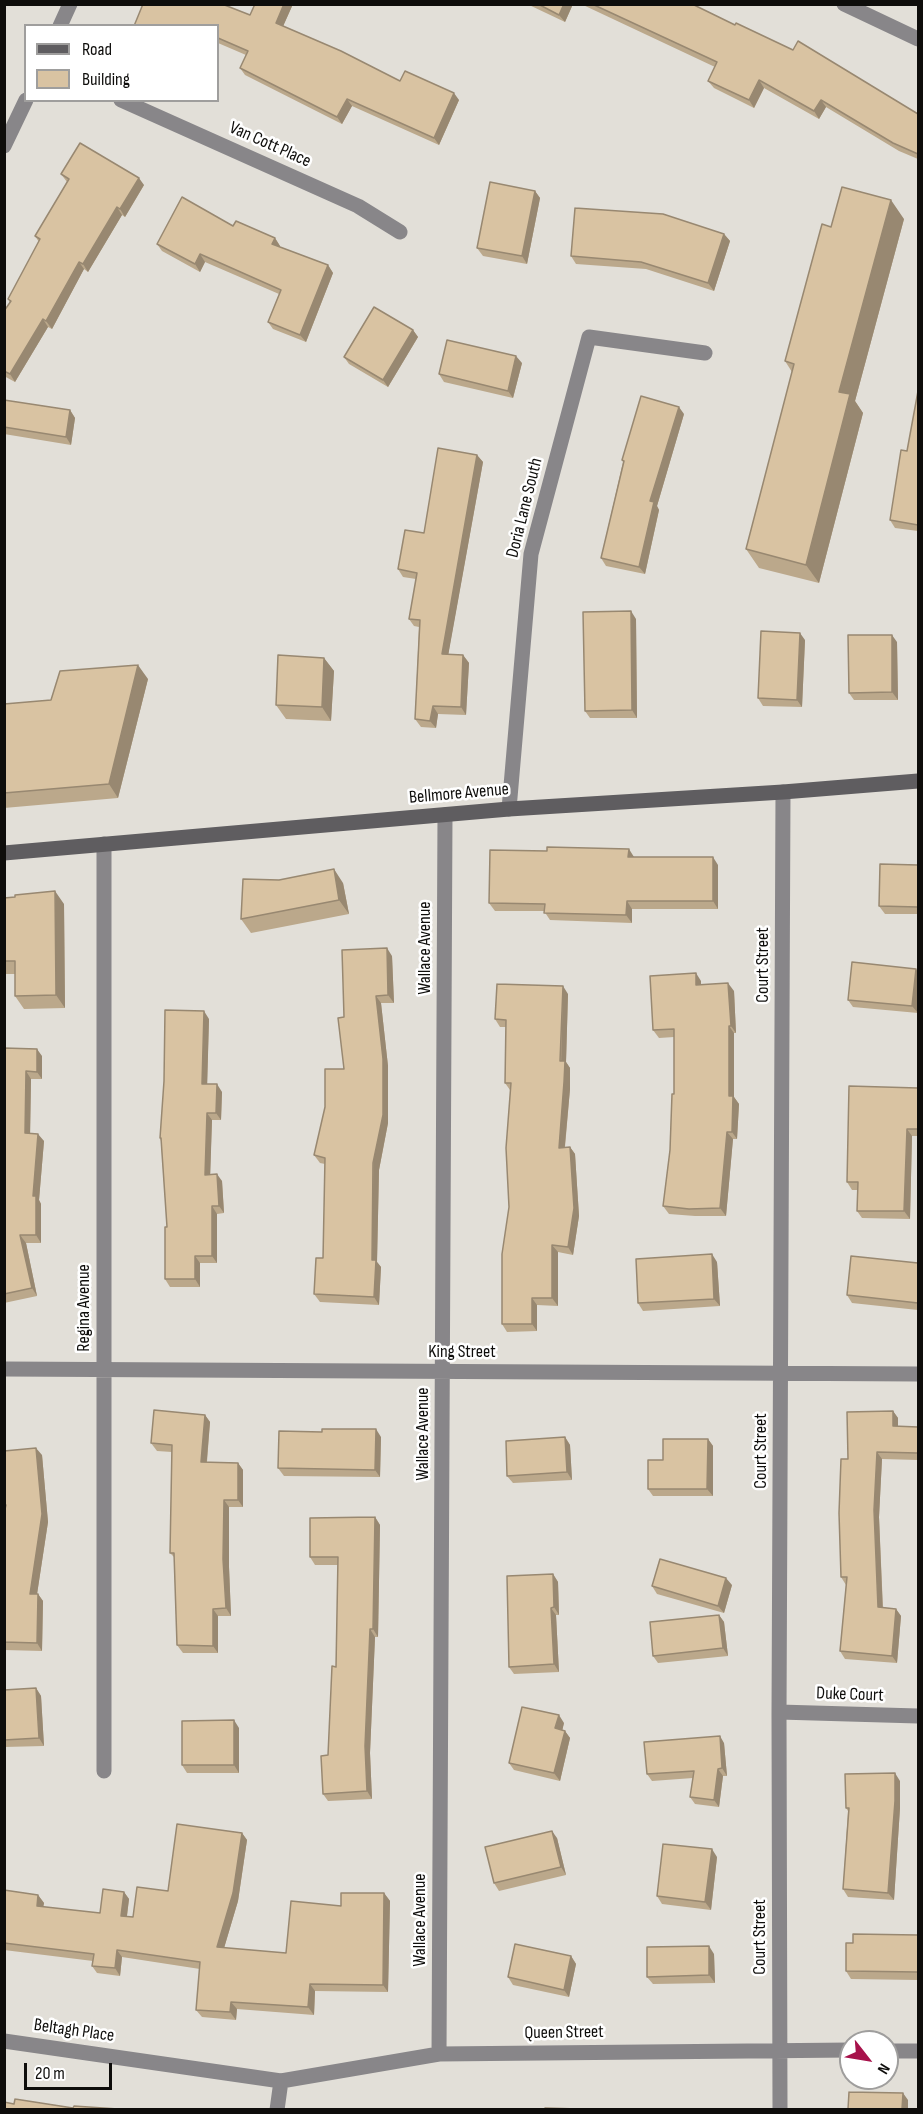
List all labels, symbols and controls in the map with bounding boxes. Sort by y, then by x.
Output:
legend [24,24,219,102]
text: Road [82,39,112,60]
text: Building [82,69,130,90]
street label: Van Cott Place [226,117,314,173]
street label: Doria Lane South [502,456,548,560]
street label: Bellmore Avenue [408,779,510,809]
street label: Wallace Avenue [414,901,436,995]
street label: Court Street [752,927,774,1003]
street label: Regina Avenue [73,1264,95,1352]
street label: King Street [428,1341,496,1363]
street label: Wallace Avenue [412,1387,434,1481]
street label: Court Street [750,1413,772,1489]
street label: Duke Court [816,1683,884,1707]
street label: Wallace Avenue [409,1873,431,1967]
street label: Court Street [749,1899,771,1975]
street label: Beltagh Place [32,2015,116,2047]
street label: Queen Street [524,2022,604,2044]
north arrow [839,2030,899,2090]
scale bar [27,2051,116,2089]
text: N [873,2060,893,2077]
text: 20 m [35,2063,65,2084]

